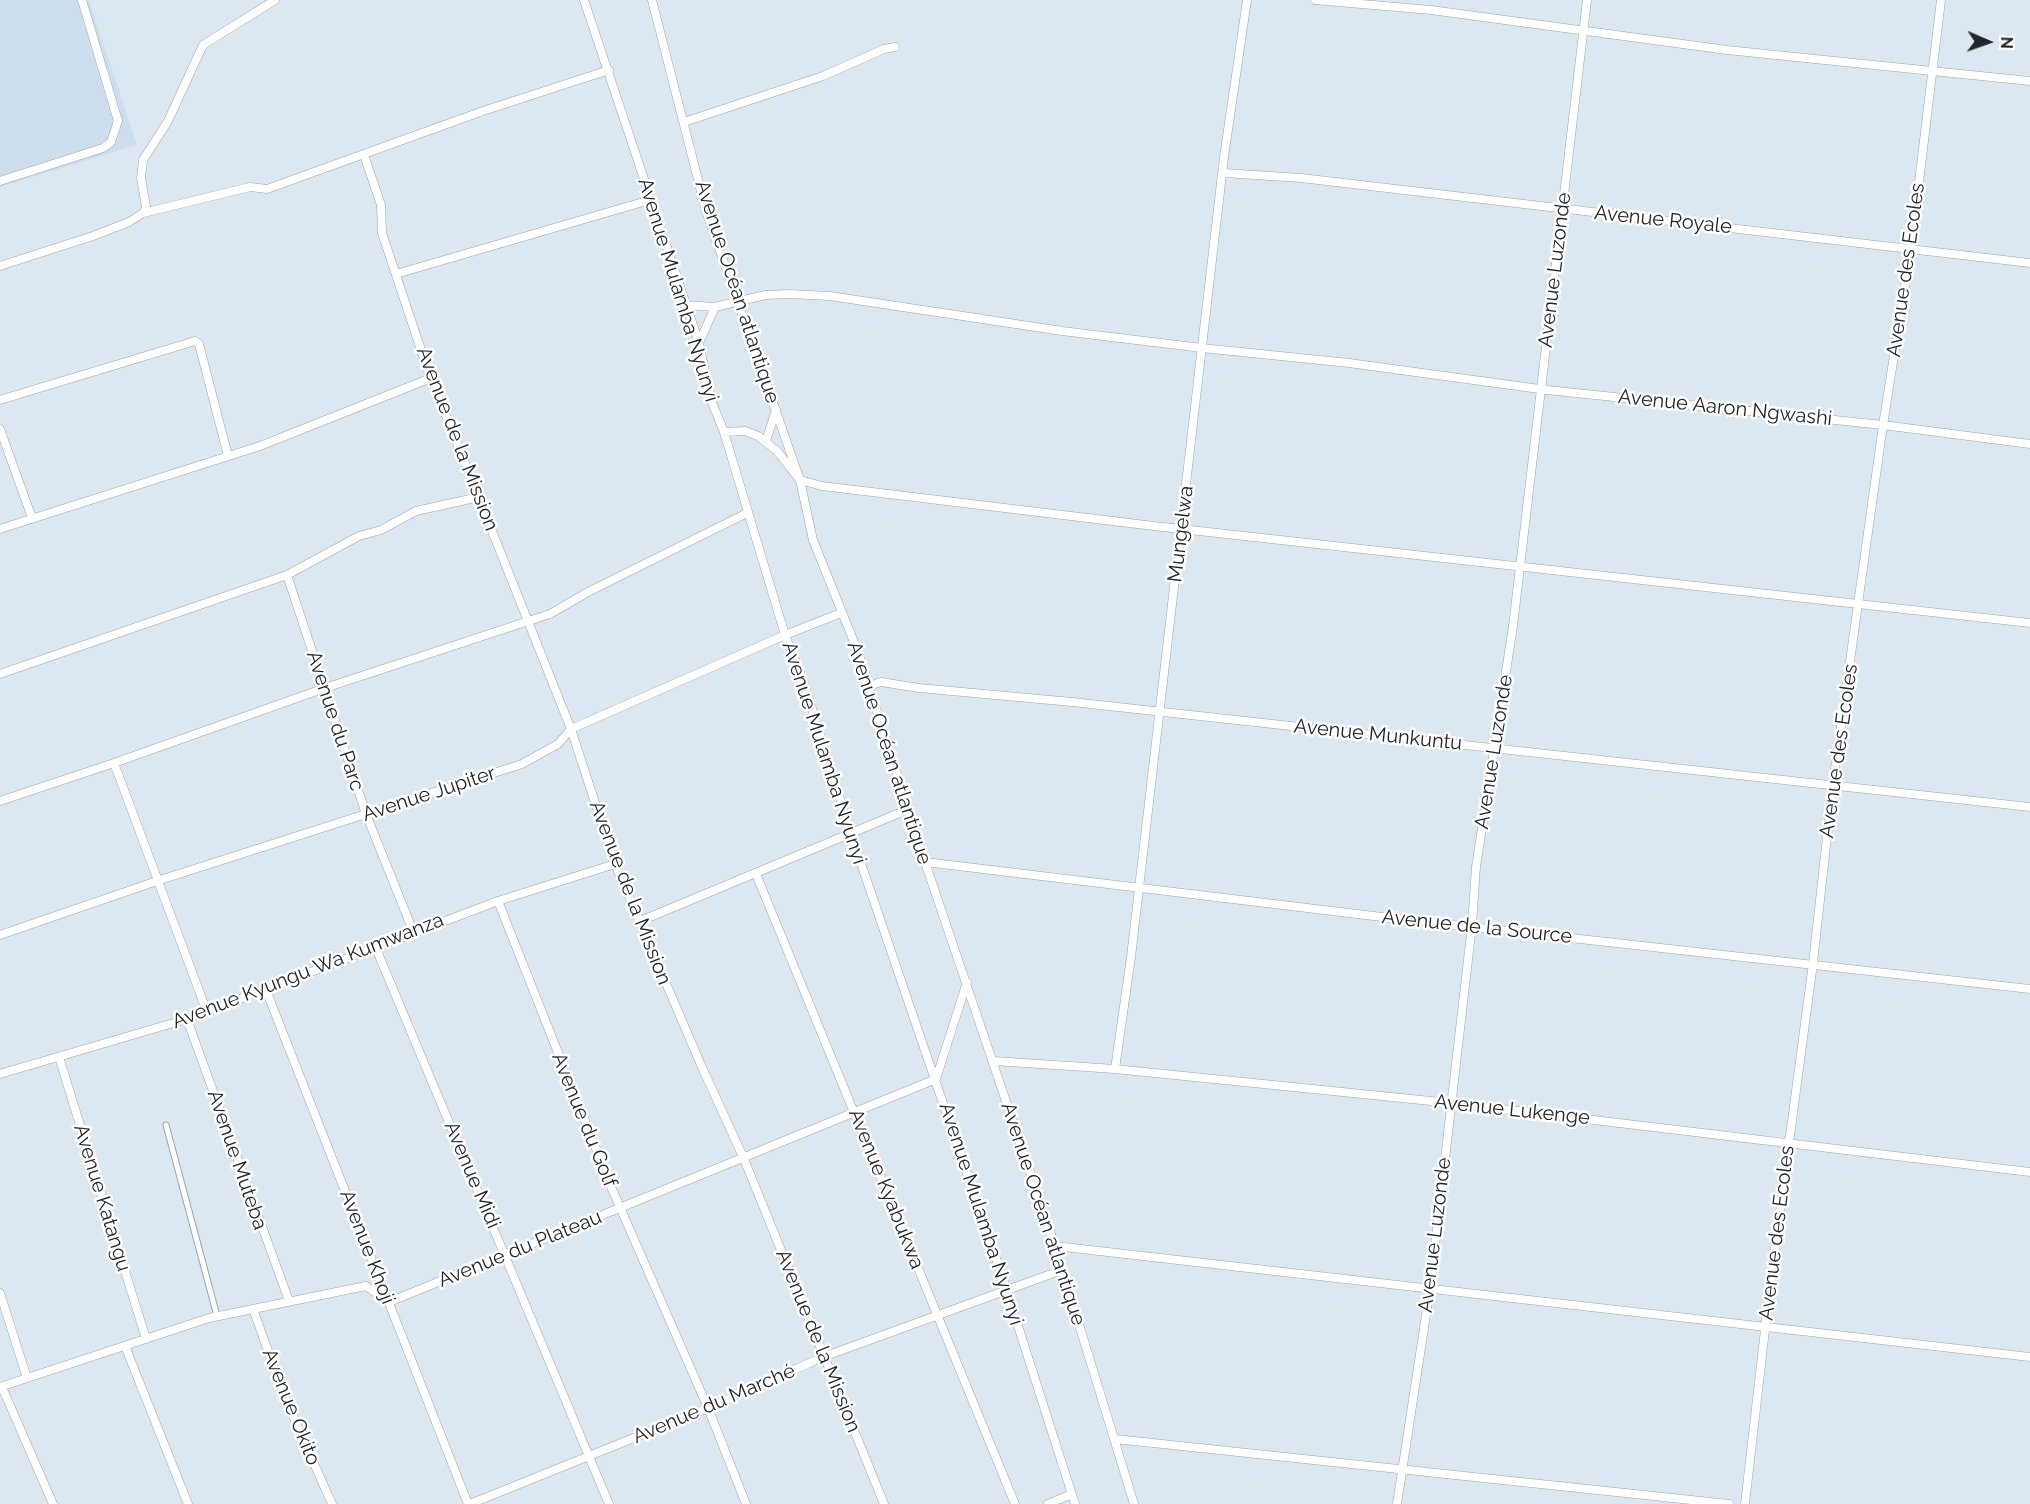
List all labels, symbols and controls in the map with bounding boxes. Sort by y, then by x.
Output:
north arrow [1958,12,2018,72]
text: N [1997,36,2016,49]
street label: Avenue Mulamba Nyunyi [633,175,723,405]
street label: Avenue Océan atlantique [690,177,784,407]
street label: Avenue des Ecoles [1882,181,1930,359]
street label: Avenue Luzonde [1534,191,1576,349]
street label: Avenue Royale [1593,201,1733,239]
street label: Avenue de la Mission [411,344,503,534]
street label: Avenue Aaron Ngwashi [1617,385,1833,431]
street label: Mungelwa [1163,484,1199,584]
street label: Avenue Océan atlantique [842,638,936,868]
street label: Avenue Mulamba Nyunyi [777,639,871,867]
street label: Avenue du Parc [301,648,369,794]
street label: Avenue des Ecoles [1815,662,1863,840]
street label: Avenue Luzonde [1470,673,1518,831]
street label: Avenue Munkuntu [1293,714,1463,756]
street label: Avenue Jupiter [359,761,499,827]
street label: Avenue de la Mission [584,798,676,988]
street label: Avenue de la Source [1381,905,1573,949]
street label: Avenue Kyungu Wa Kumwanza [169,908,447,1034]
street label: Avenue du Golf [546,1049,622,1191]
street label: Avenue Muteba [202,1087,272,1233]
street label: Avenue Lukenge [1433,1090,1591,1130]
street label: Avenue Océan atlantique [996,1099,1090,1329]
street label: Avenue Mulamba Nyunyi [934,1100,1028,1328]
street label: Avenue Kyabukwa [843,1105,929,1273]
street label: Avenue Midi [439,1118,505,1232]
street label: Avenue Katangu [68,1122,136,1274]
street label: Avenue des Ecoles [1754,1144,1800,1322]
street label: Avenue Luzonde [1414,1156,1456,1314]
street label: Avenue Khoji [334,1186,400,1308]
street label: Avenue du Plateau [435,1205,605,1293]
street label: Avenue de la Mission [770,1246,866,1436]
street label: Avenue Okito [257,1345,325,1469]
street label: Avenue du Marché [629,1359,799,1449]

